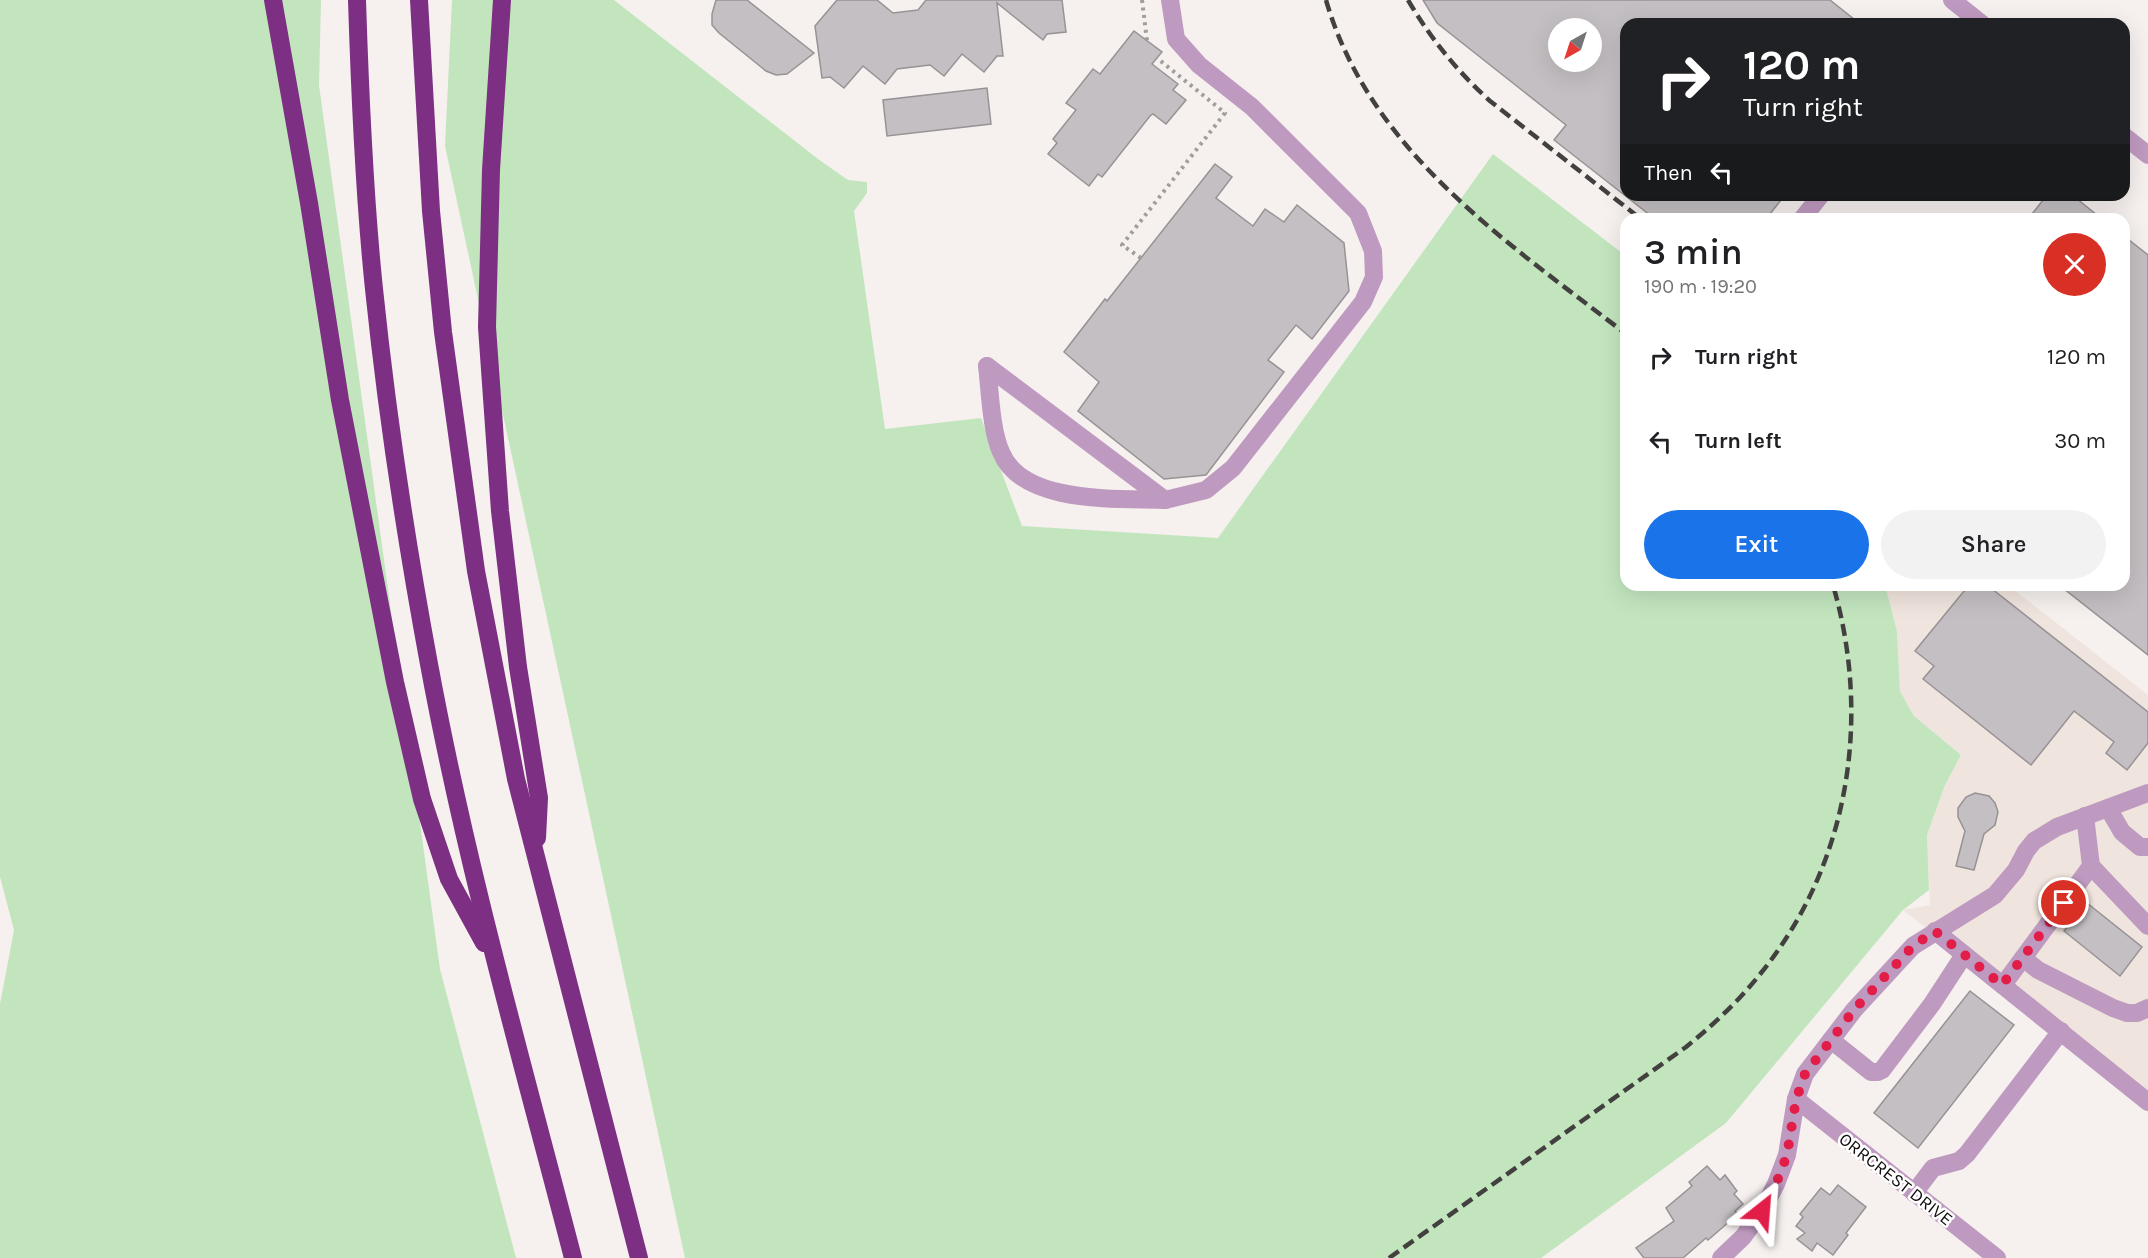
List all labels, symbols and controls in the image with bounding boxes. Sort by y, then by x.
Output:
north arrow [1548,18,1602,72]
map controls [1548,18,1602,72]
text: 120 m [1743,40,1860,90]
icon: right [1644,42,1722,120]
text: Turn right [1743,91,1863,123]
icon: left [1705,156,1738,189]
text: Then [1644,160,1693,186]
text: 3 min [1644,231,1743,273]
button: close [2043,233,2106,296]
text: 190 m · 19:20 [1644,275,1757,298]
icon: right [1644,341,1677,374]
text: Turn right [1695,344,1798,370]
text: 120 m [2047,344,2106,370]
icon: left [1644,425,1677,458]
text: Turn left [1695,428,1782,454]
text: 30 m [2054,428,2106,454]
button: Exit [1644,510,1869,579]
button: Share [1881,510,2106,579]
pin [2038,877,2089,928]
icon: arrive [2047,886,2080,919]
street label: ORRCREST DRIVE [1835,1128,1957,1230]
position arrow [1730,1179,1794,1243]

